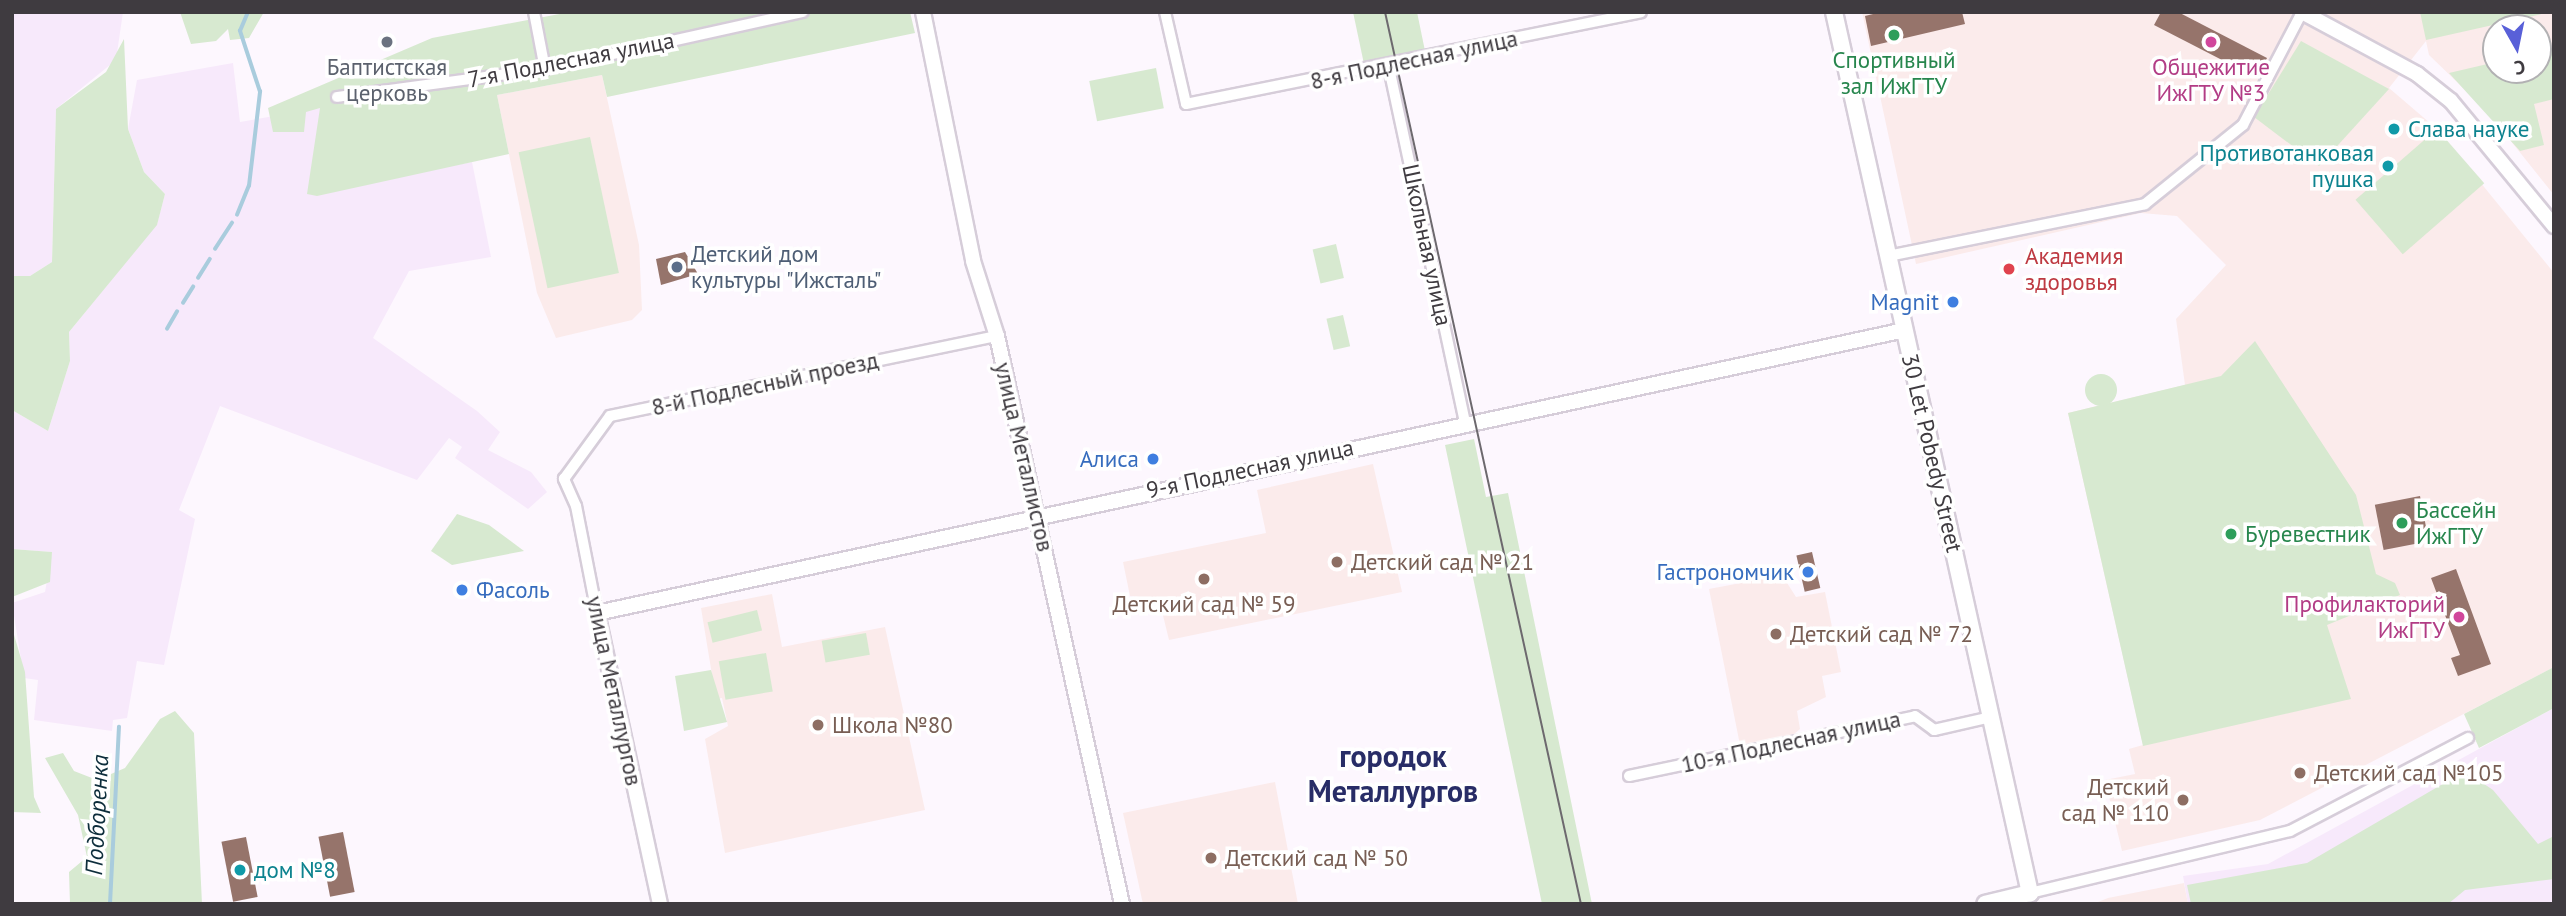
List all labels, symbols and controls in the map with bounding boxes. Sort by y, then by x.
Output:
north arrow [2482,14,2552,84]
street label: 8-я Подлесная улица [1308,25,1520,95]
street label: 7-я Подлесная улица [465,26,677,94]
marker: Спортивный зал ИжГТУ [1886,27,1902,43]
marker: Баптистская церковь [379,34,395,50]
marker: Общежитие ИжГТУ №3 [2203,34,2219,50]
place label: Спортивный зал ИжГТУ [1832,46,1956,100]
place label: Баптистская церковь [327,53,447,107]
place label: Общежитие ИжГТУ №3 [2152,53,2270,107]
text: С [2513,55,2527,80]
place label: Слава науке [2408,115,2529,143]
marker: Слава науке [2386,121,2402,137]
place label: Противотанковая пушка [2199,139,2374,193]
marker: Противотанковая пушка [2380,158,2396,174]
street label: Школьная улица [1396,162,1458,328]
place label: Детский дом культуры "Ижсталь" [691,240,883,294]
place label: Академия здоровья [2025,242,2123,296]
marker: Детский дом культуры "Ижсталь" [669,259,685,275]
marker: Академия здоровья [1999,259,2019,279]
place label: Magnit [1871,288,1939,316]
marker: Magnit [1945,294,1961,310]
street label: 8-й Подлесный проезд [649,346,881,422]
street label: 30 Let Pobedy Street [1896,351,1968,555]
street label: улица Металлистов [989,360,1059,554]
street label: 9-я Подлесная улица [1144,434,1356,504]
place label: Алиса [1080,445,1139,473]
marker: Алиса [1145,451,1161,467]
place label: Бассейн ИжГТУ [2416,496,2496,550]
marker: Бассейн ИжГТУ [2394,515,2410,531]
place label: Буревестник [2245,520,2371,548]
marker: Буревестник [2223,526,2239,542]
place label: Детский сад № 21 [1351,548,1534,576]
marker: Детский сад № 21 [1329,554,1345,570]
place label: Гастрономчик [1657,558,1794,586]
marker: Гастрономчик [1800,564,1816,580]
marker: Детский сад № 59 [1196,571,1212,587]
place label: Фасоль [476,576,550,604]
marker: Фасоль [454,582,470,598]
place label: Детский сад № 59 [1112,590,1296,618]
place label: Профилакторий ИжГТУ [2284,590,2445,644]
street label: улица Металлургов [580,594,648,788]
marker: Профилакторий ИжГТУ [2451,609,2467,625]
place label: Детский сад № 72 [1790,620,1973,648]
marker: Детский сад № 72 [1768,626,1784,642]
street label: 10-я Подлесная улица [1679,705,1903,779]
place label: Школа №80 [832,711,953,739]
marker: Школа №80 [810,717,826,733]
district label: городок Металлургов [1308,738,1478,808]
water label: Подборенка [79,754,115,876]
place label: Детский сад №105 [2314,759,2503,787]
marker: Детский сад №105 [2292,765,2308,781]
place label: Детский сад № 110 [2061,773,2169,827]
marker: Детский сад № 110 [2175,792,2191,808]
place label: Детский сад № 50 [1225,844,1408,872]
marker: Детский сад № 50 [1203,850,1219,866]
place label: дом №8 [254,856,336,884]
marker: дом №8 [232,862,248,878]

